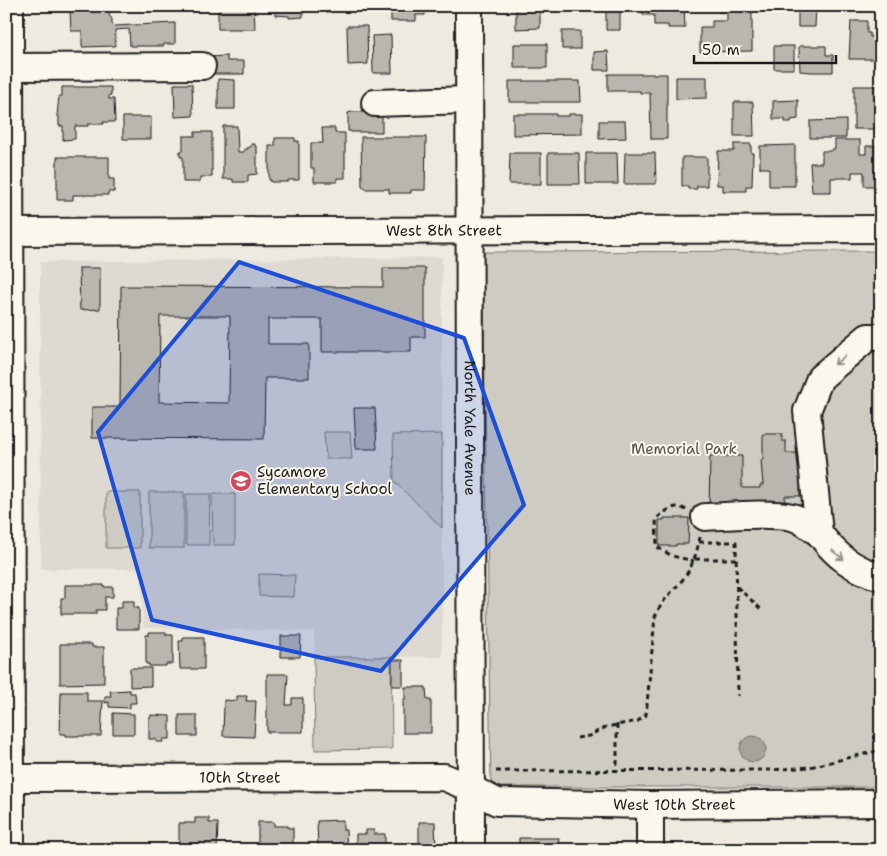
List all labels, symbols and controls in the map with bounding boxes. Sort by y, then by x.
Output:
scale bar [694,32,837,64]
text: 50 m [702,40,740,60]
street label: West 8th Street [386,220,502,241]
one-way arrow [833,354,846,365]
street label: North Yale Avenue [460,360,480,496]
park label: Memorial Park [631,439,737,459]
place label: Sycamore Elementary School [257,462,393,499]
school or university icon: Sycamore Elementary School [229,469,253,493]
one-way arrow [831,550,844,561]
street label: 10th Street [199,767,281,788]
street label: West 10th Street [613,794,736,815]

